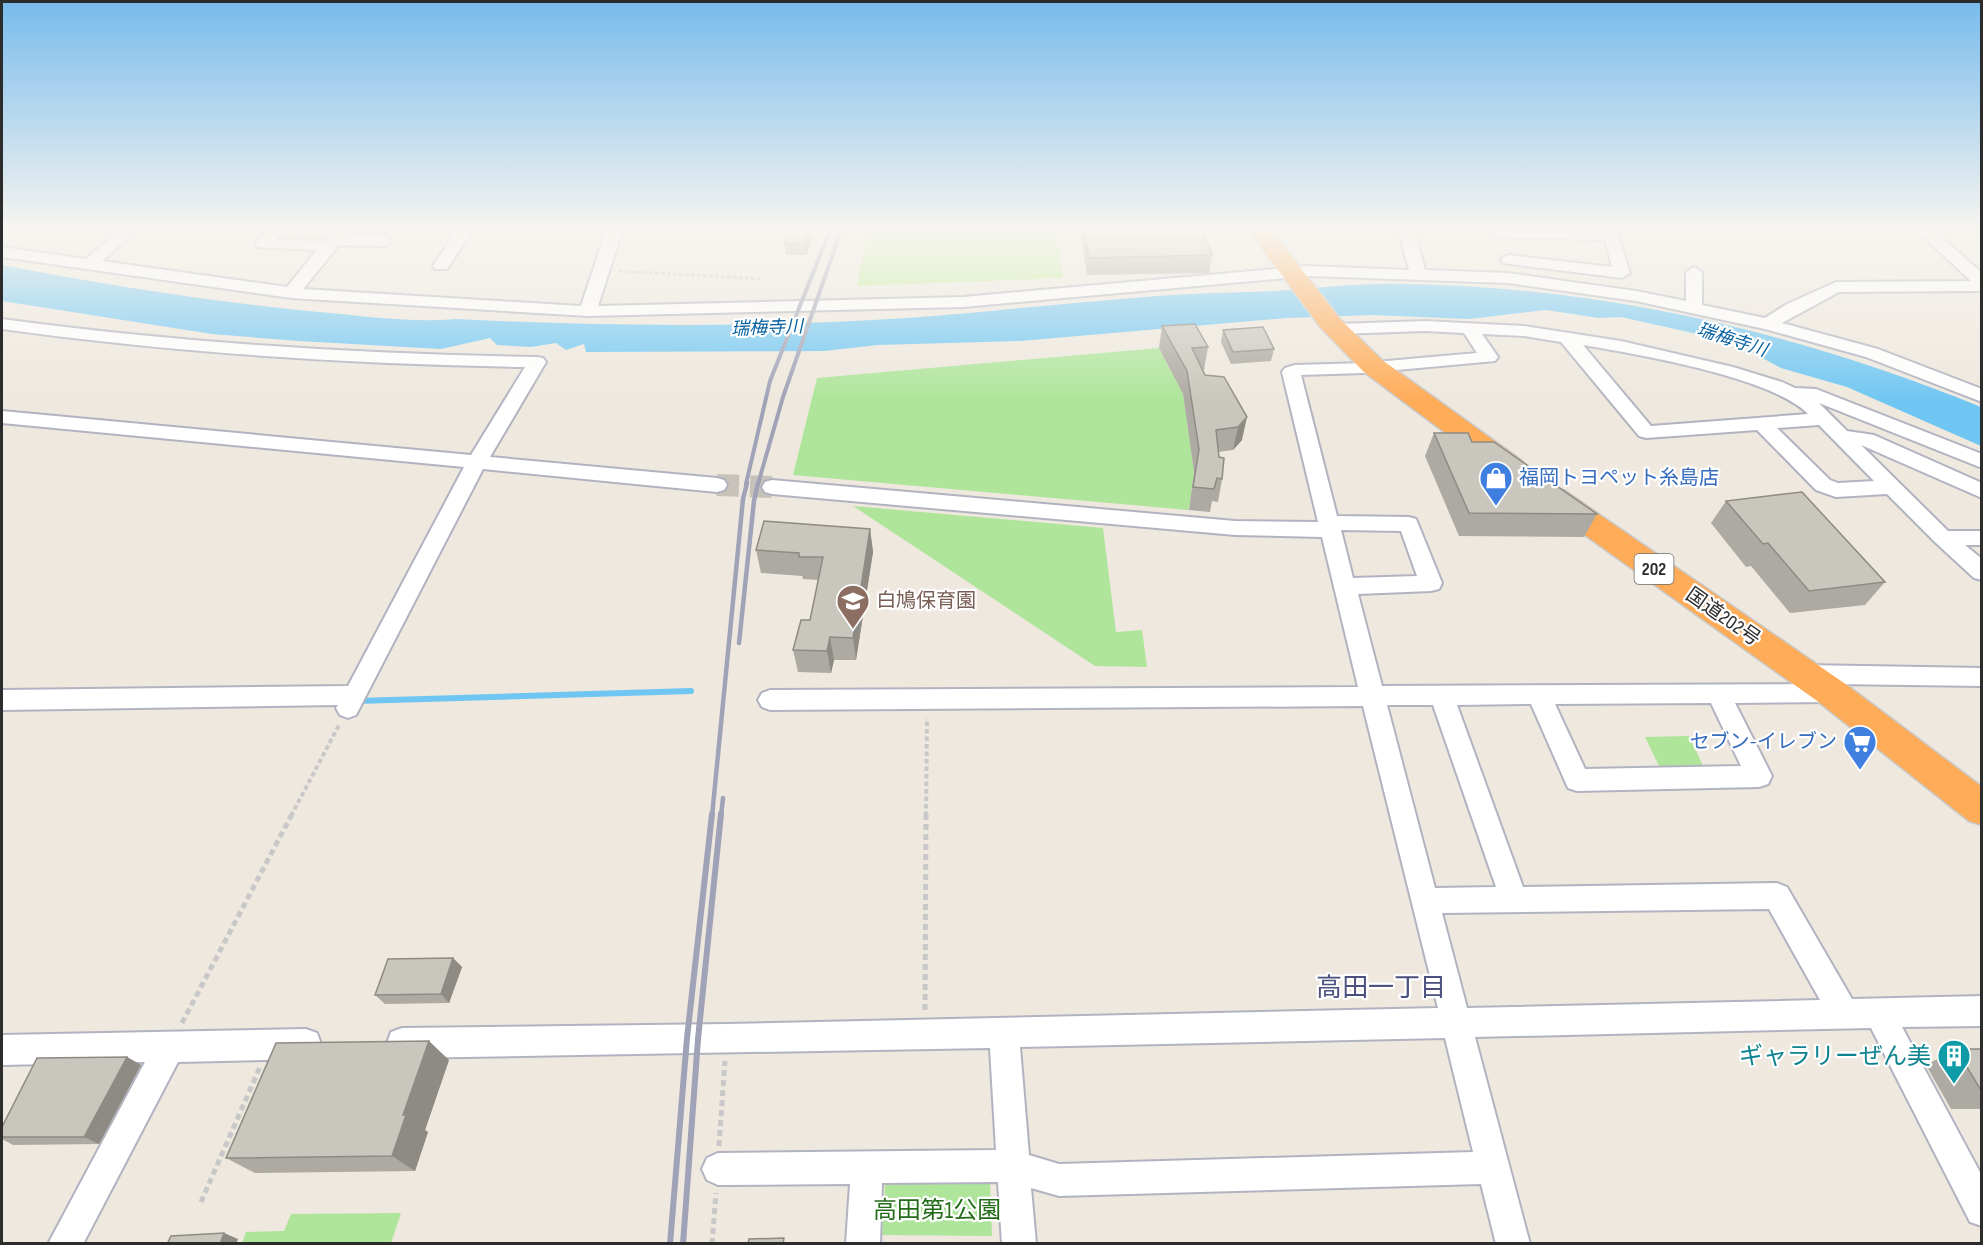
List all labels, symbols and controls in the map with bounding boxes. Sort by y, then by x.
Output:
water label: 瑞梅寺川 [731,316,805,340]
water label: 瑞梅寺川 [1695,319,1771,362]
shop icon: 福岡トヨペット糸島店 [1478,460,1514,507]
place label: 福岡トヨペット糸島店 [1519,466,1719,490]
road number: 202 [1634,554,1674,584]
school or university icon: 白鳩保育園 [835,583,871,630]
street label: 国道202号 [1681,583,1765,651]
place label: 白鳩保育園 [876,589,976,613]
supermarket icon: セブン-イレブン [1842,724,1878,771]
place label: セブン-イレブン [1690,730,1837,754]
district label: 高田一丁目 [1316,973,1446,1004]
building icon: ギャラリーぜん美 [1936,1038,1972,1085]
place label: ギャラリーぜん美 [1739,1042,1931,1071]
park label: 高田第1公園 [873,1196,1001,1225]

